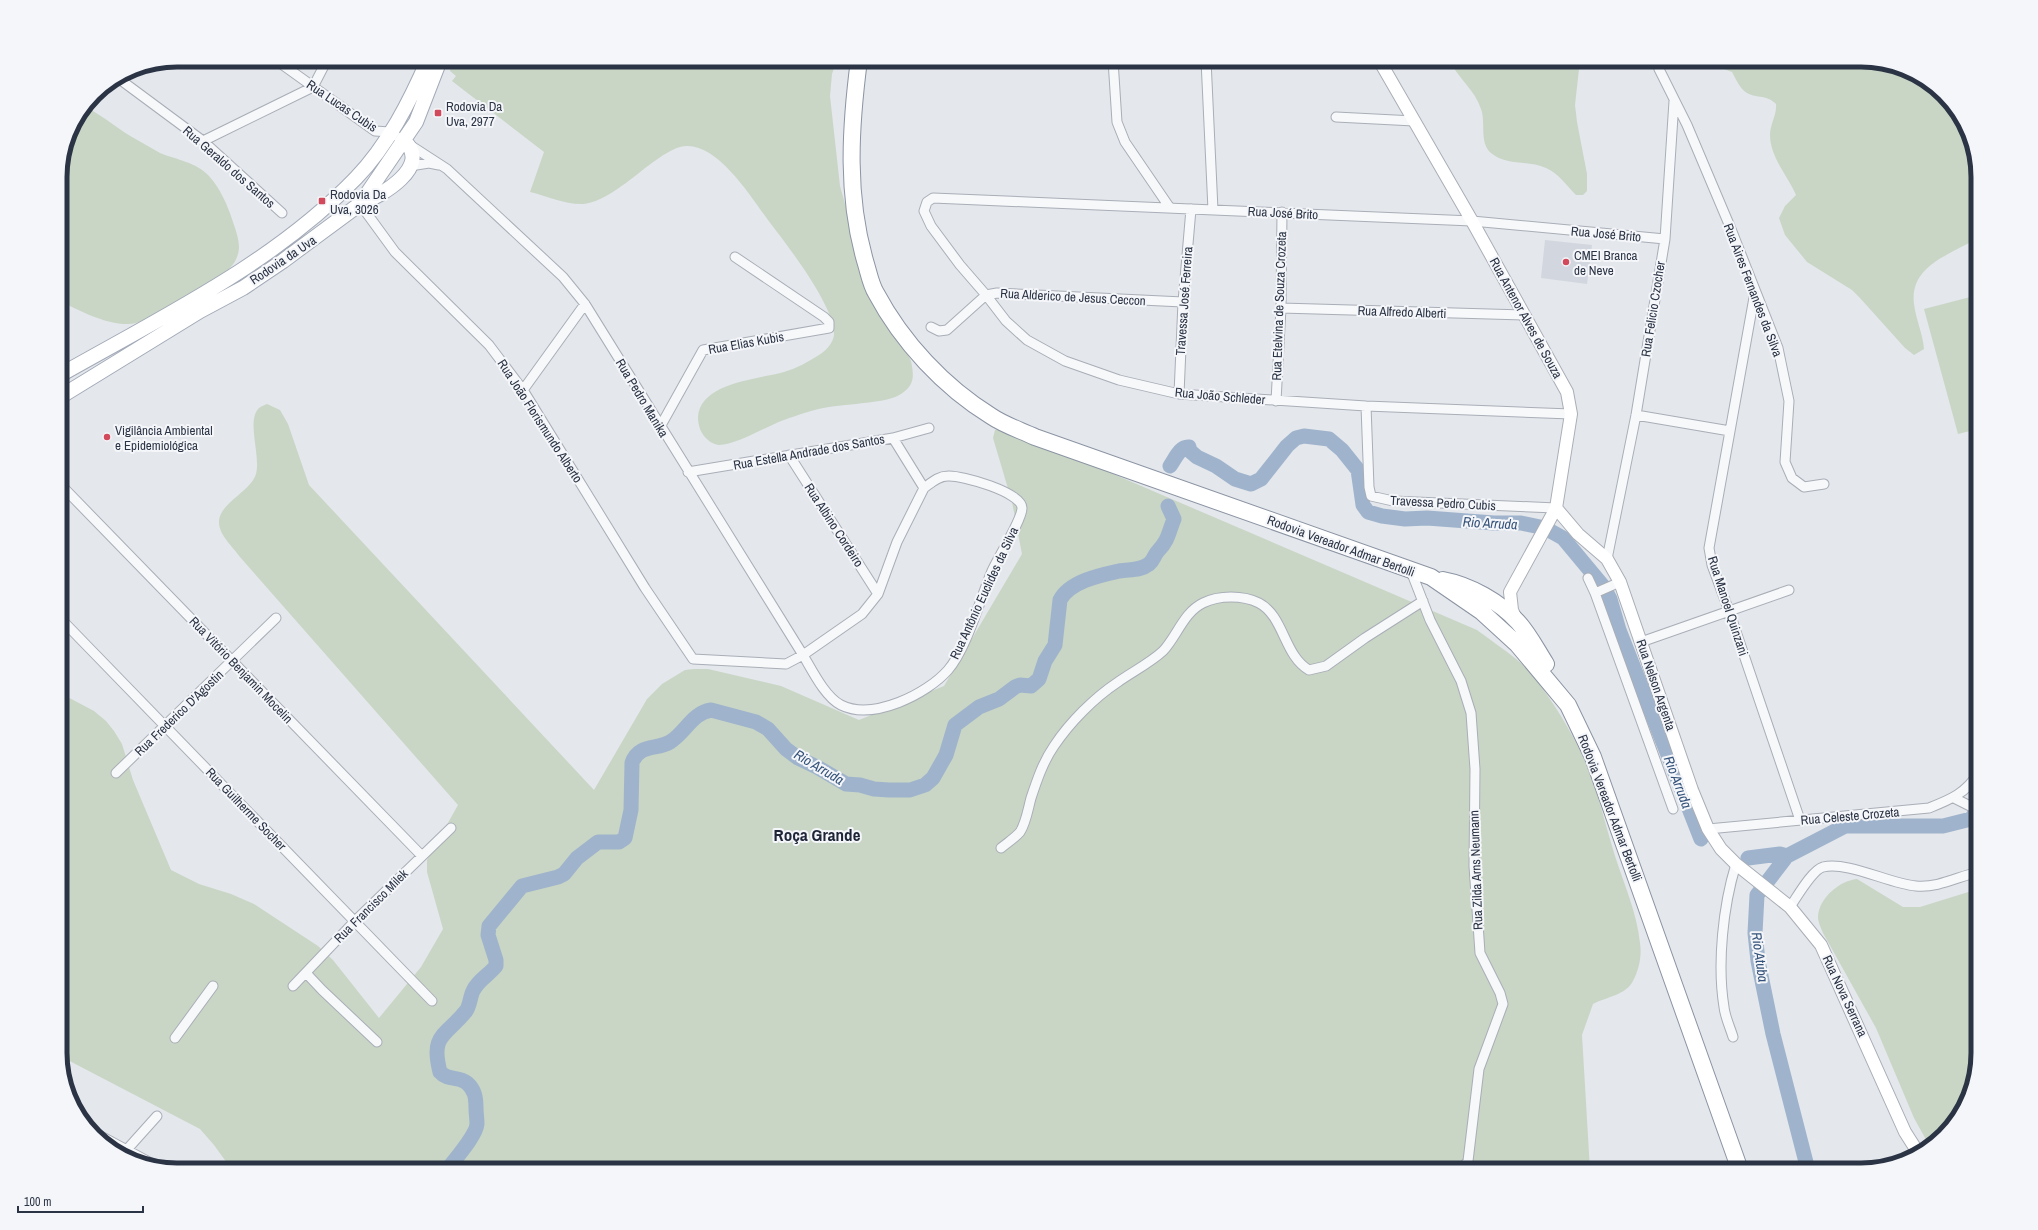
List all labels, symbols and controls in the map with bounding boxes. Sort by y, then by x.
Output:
street label: Rua Lucas Cubis [303,76,381,136]
place label: Rodovia Da Uva, 2977 [446,98,502,130]
marker: Rodovia Da Uva, 2977 [433,108,443,118]
street label: Rua Geraldo dos Santos [179,122,279,212]
place label: Rodovia Da Uva, 3026 [330,186,386,218]
marker: Rodovia Da Uva, 3026 [317,196,327,206]
street label: Rua José Brito [1247,203,1319,223]
street label: Rua Aires Fernandes da Silva [1720,221,1786,359]
street label: Rua José Brito [1570,222,1642,246]
street label: Rua Etelvina de Souza Crozeta [1268,231,1290,381]
street label: Rodovia da Uva [247,232,319,288]
street label: Travessa José Ferreira [1172,246,1196,356]
place label: CMEI Branca de Neve [1574,247,1637,279]
street label: Rua Antenor Alves de Souza [1486,255,1566,382]
marker: CMEI Branca de Neve [1561,257,1571,267]
street label: Rua Felicio Czocher [1637,260,1669,358]
street label: Rua Alderico de Jesus Ceccon [1000,285,1146,309]
street label: Rua Alfredo Alberti [1357,302,1447,322]
street label: Rua Elias Kubis [707,328,785,358]
street label: Rua João Florismundo Alberto [494,356,586,486]
street label: Rua Pedro Manika [612,356,672,441]
street label: Rua João Schleder [1174,384,1266,408]
place label: Vigilância Ambiental e Epidemiológica [115,422,213,454]
street label: Rua Estella Andrade dos Santos [732,430,886,474]
marker: Vigilância Ambiental e Epidemiológica [102,432,112,442]
street label: Rua Albino Cordeiro [801,480,867,570]
street label: Travessa Pedro Cubis [1390,492,1496,514]
street label: Rodovia Vereador Admar Bertolli [1265,511,1417,581]
water label: Rio Arruda [1462,513,1518,533]
street label: Rua Antônio Euclides da Silva [946,524,1022,662]
street label: Rua Manoel Quinzani [1704,554,1752,658]
street label: Rua Vitório Benjamin Mocelin [186,613,296,727]
street label: Rua Nelson Argenta [1632,637,1680,733]
street label: Rua Frederico D'Agostin [131,666,227,760]
street label: Rodovia Vereador Admar Bertolli [1574,732,1646,884]
water label: Rio Arruda [791,745,847,789]
water label: Rio Arruda [1660,753,1696,811]
street label: Rua Guilherme Socher [202,764,290,854]
street label: Rua Celeste Crozeta [1800,803,1900,829]
street label: Rua Zilda Arns Neumann [1465,810,1487,930]
district label: Roça Grande [774,823,861,846]
street label: Rua Francisco Milek [330,865,412,947]
water label: Rio Atuba [1748,931,1772,983]
street label: Rua Nova Serrana [1819,952,1871,1040]
scale bar [18,1188,143,1214]
text: 100 m [24,1194,51,1210]

